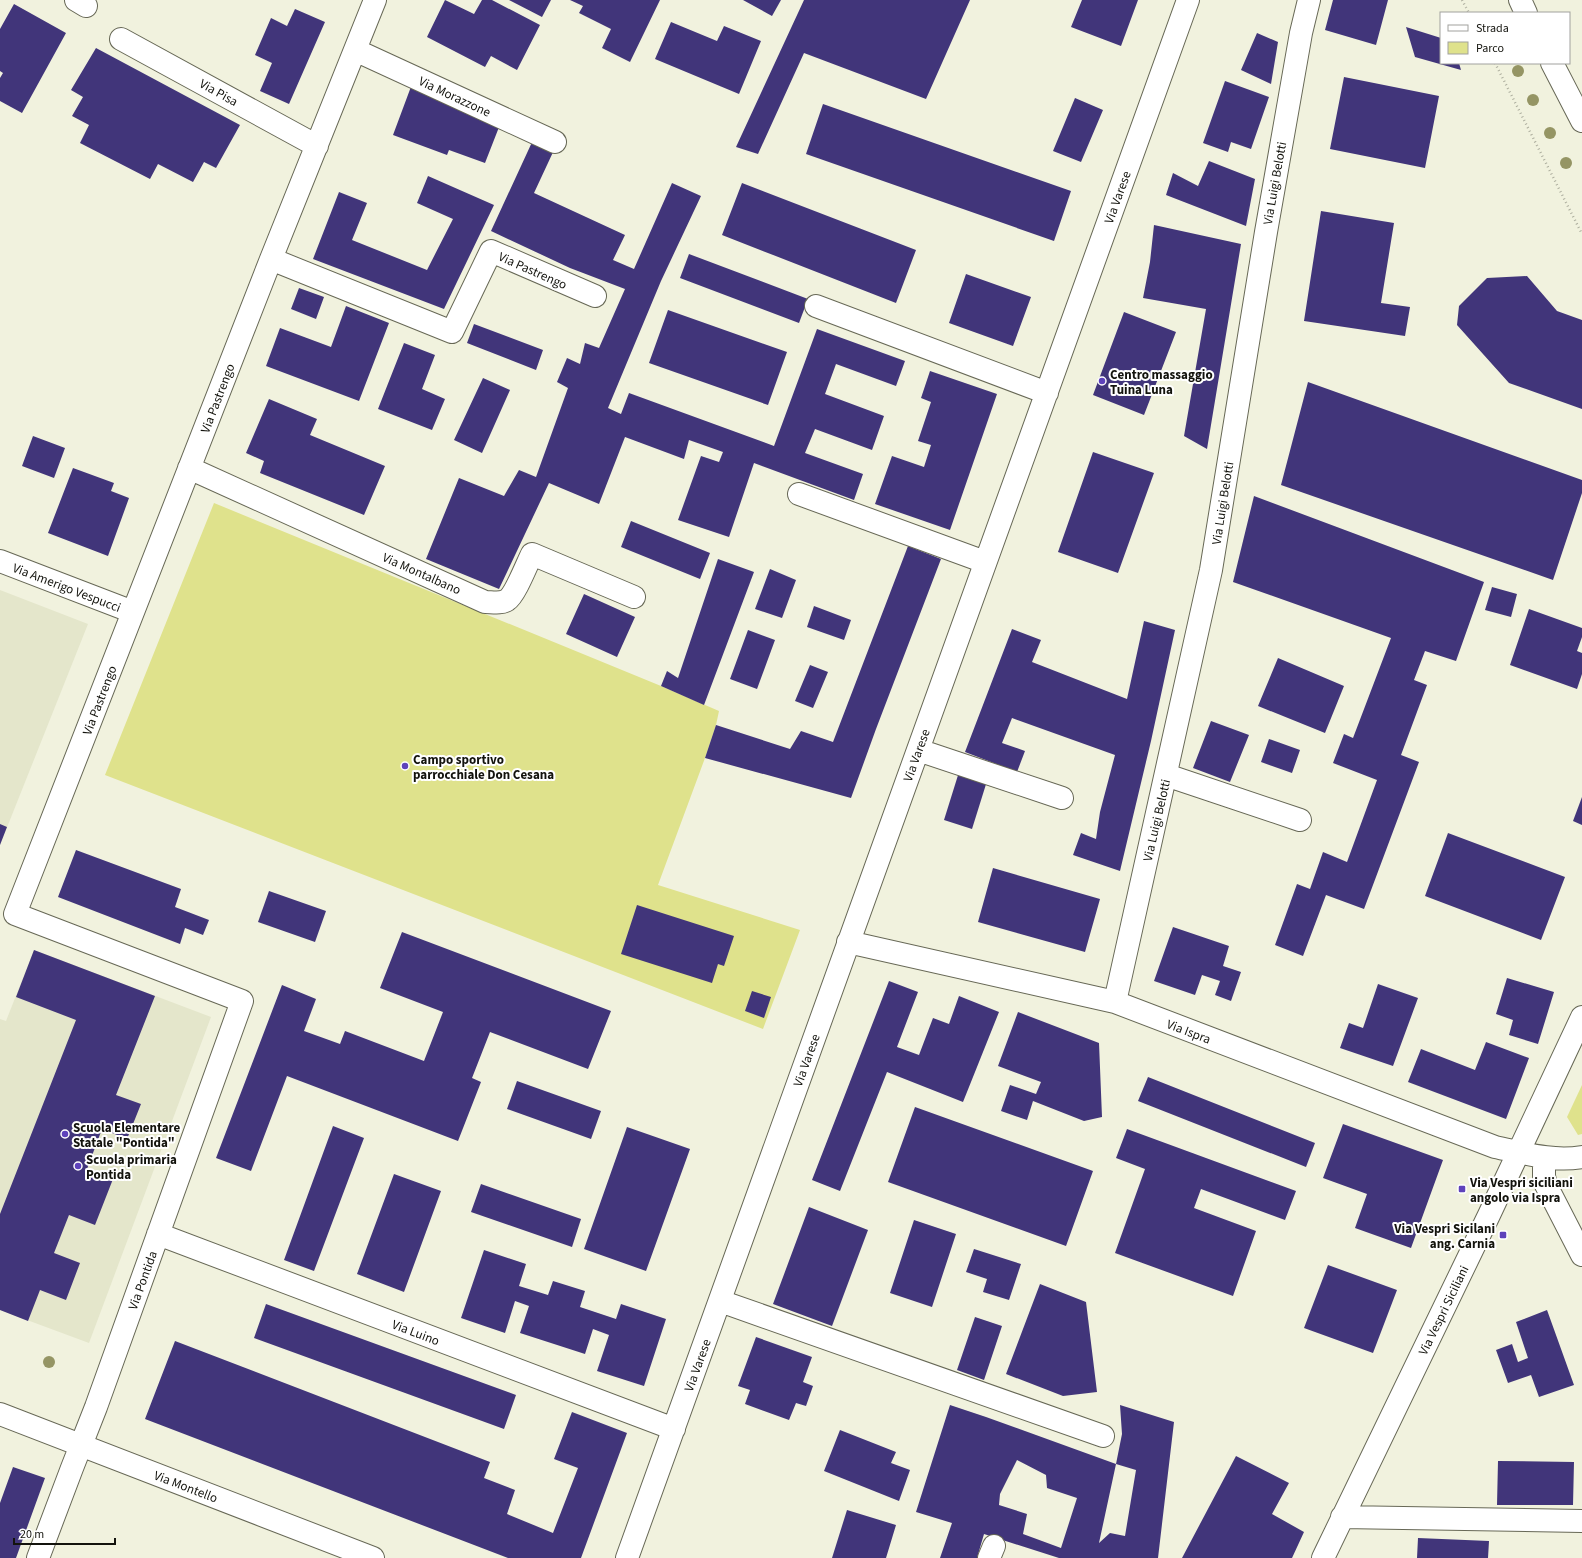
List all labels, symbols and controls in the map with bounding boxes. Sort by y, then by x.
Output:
legend [1440,12,1570,64]
text: Strada [1476,20,1509,37]
text: Parco [1476,40,1504,57]
street label: Via Morazzone [416,72,494,122]
street label: Via Pisa [196,75,241,111]
street label: Via Luigi Belotti [1259,140,1291,226]
street label: Via Varese [1100,169,1136,226]
street label: Via Pastrengo [495,248,570,294]
street label: Via Pastrengo [196,361,239,436]
place label: Centro massaggio Tuina Luna [1110,366,1213,399]
marker: Centro massaggio Tuina Luna [1097,376,1107,386]
street label: Via Luigi Belotti [1208,460,1238,546]
street label: Via Montalbano [379,549,464,599]
street label: Via Amerigo Vespucci [10,559,123,617]
street label: Via Pastrengo [78,663,121,738]
street label: Via Varese [899,727,935,784]
place label: Campo sportivo parrocchiale Don Cesana [413,751,554,784]
marker: Campo sportivo parrocchiale Don Cesana [400,761,410,771]
street label: Via Luigi Belotti [1139,777,1175,863]
street label: Via Ispra [1164,1015,1213,1049]
street label: Via Varese [789,1032,825,1089]
place label: Scuola Elementare Statale "Pontida" [73,1119,181,1152]
marker: Scuola Elementare Statale "Pontida" [60,1129,70,1139]
place label: Scuola primaria Pontida [86,1151,177,1184]
marker: Scuola primaria Pontida [73,1161,83,1171]
place label: Via Vespri siciliani angolo via Ispra [1469,1174,1573,1207]
marker: Via Vespri siciliani angolo via Ispra [1457,1184,1467,1194]
place label: Via Vespri Sicilani ang. Carnia [1393,1220,1495,1253]
marker: Via Vespri Sicilani ang. Carnia [1498,1230,1508,1240]
street label: Via Pontida [124,1248,162,1312]
street label: Via Vespri Siciliani [1414,1263,1473,1358]
street label: Via Luino [389,1316,442,1350]
street label: Via Varese [680,1337,716,1394]
street label: Via Montello [151,1467,220,1507]
scale bar [14,1520,115,1546]
text: 20 m [20,1526,44,1543]

